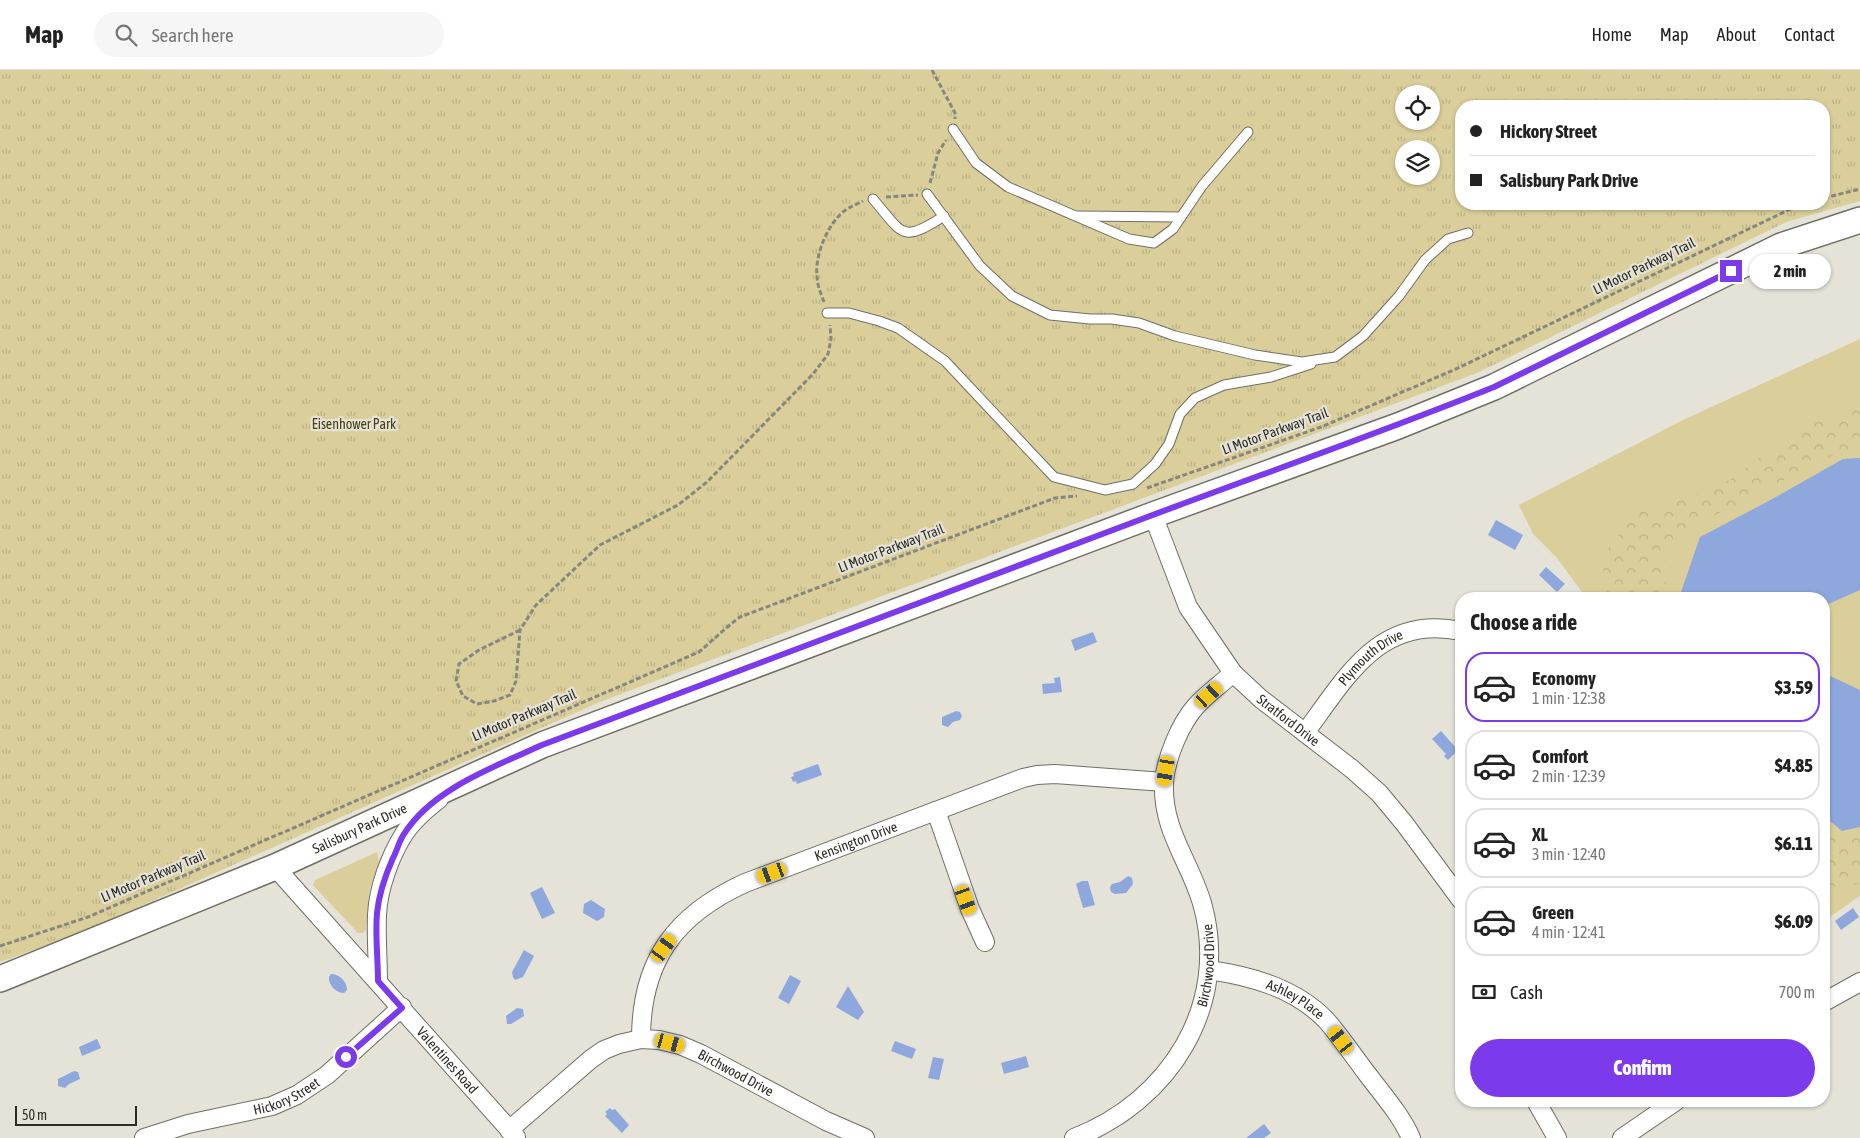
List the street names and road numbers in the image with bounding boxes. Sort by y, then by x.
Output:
street label: LI Motor Parkway Trail [1590,234,1698,298]
street label: LI Motor Parkway Trail [1220,404,1331,458]
street label: LI Motor Parkway Trail [836,520,946,575]
street label: Plymouth Drive [1335,626,1405,689]
street label: LI Motor Parkway Trail [469,686,579,744]
street label: Stratford Drive [1254,691,1323,749]
street label: Salisbury Park Drive [310,800,409,857]
street label: Kensington Drive [812,818,899,864]
street label: LI Motor Parkway Trail [98,847,208,905]
street label: Birchwood Drive [1194,923,1217,1009]
street label: Ashley Place [1264,976,1328,1022]
street label: Valentines Road [414,1024,481,1097]
street label: Birchwood Drive [695,1046,776,1099]
street label: Hickory Street [252,1074,323,1118]

